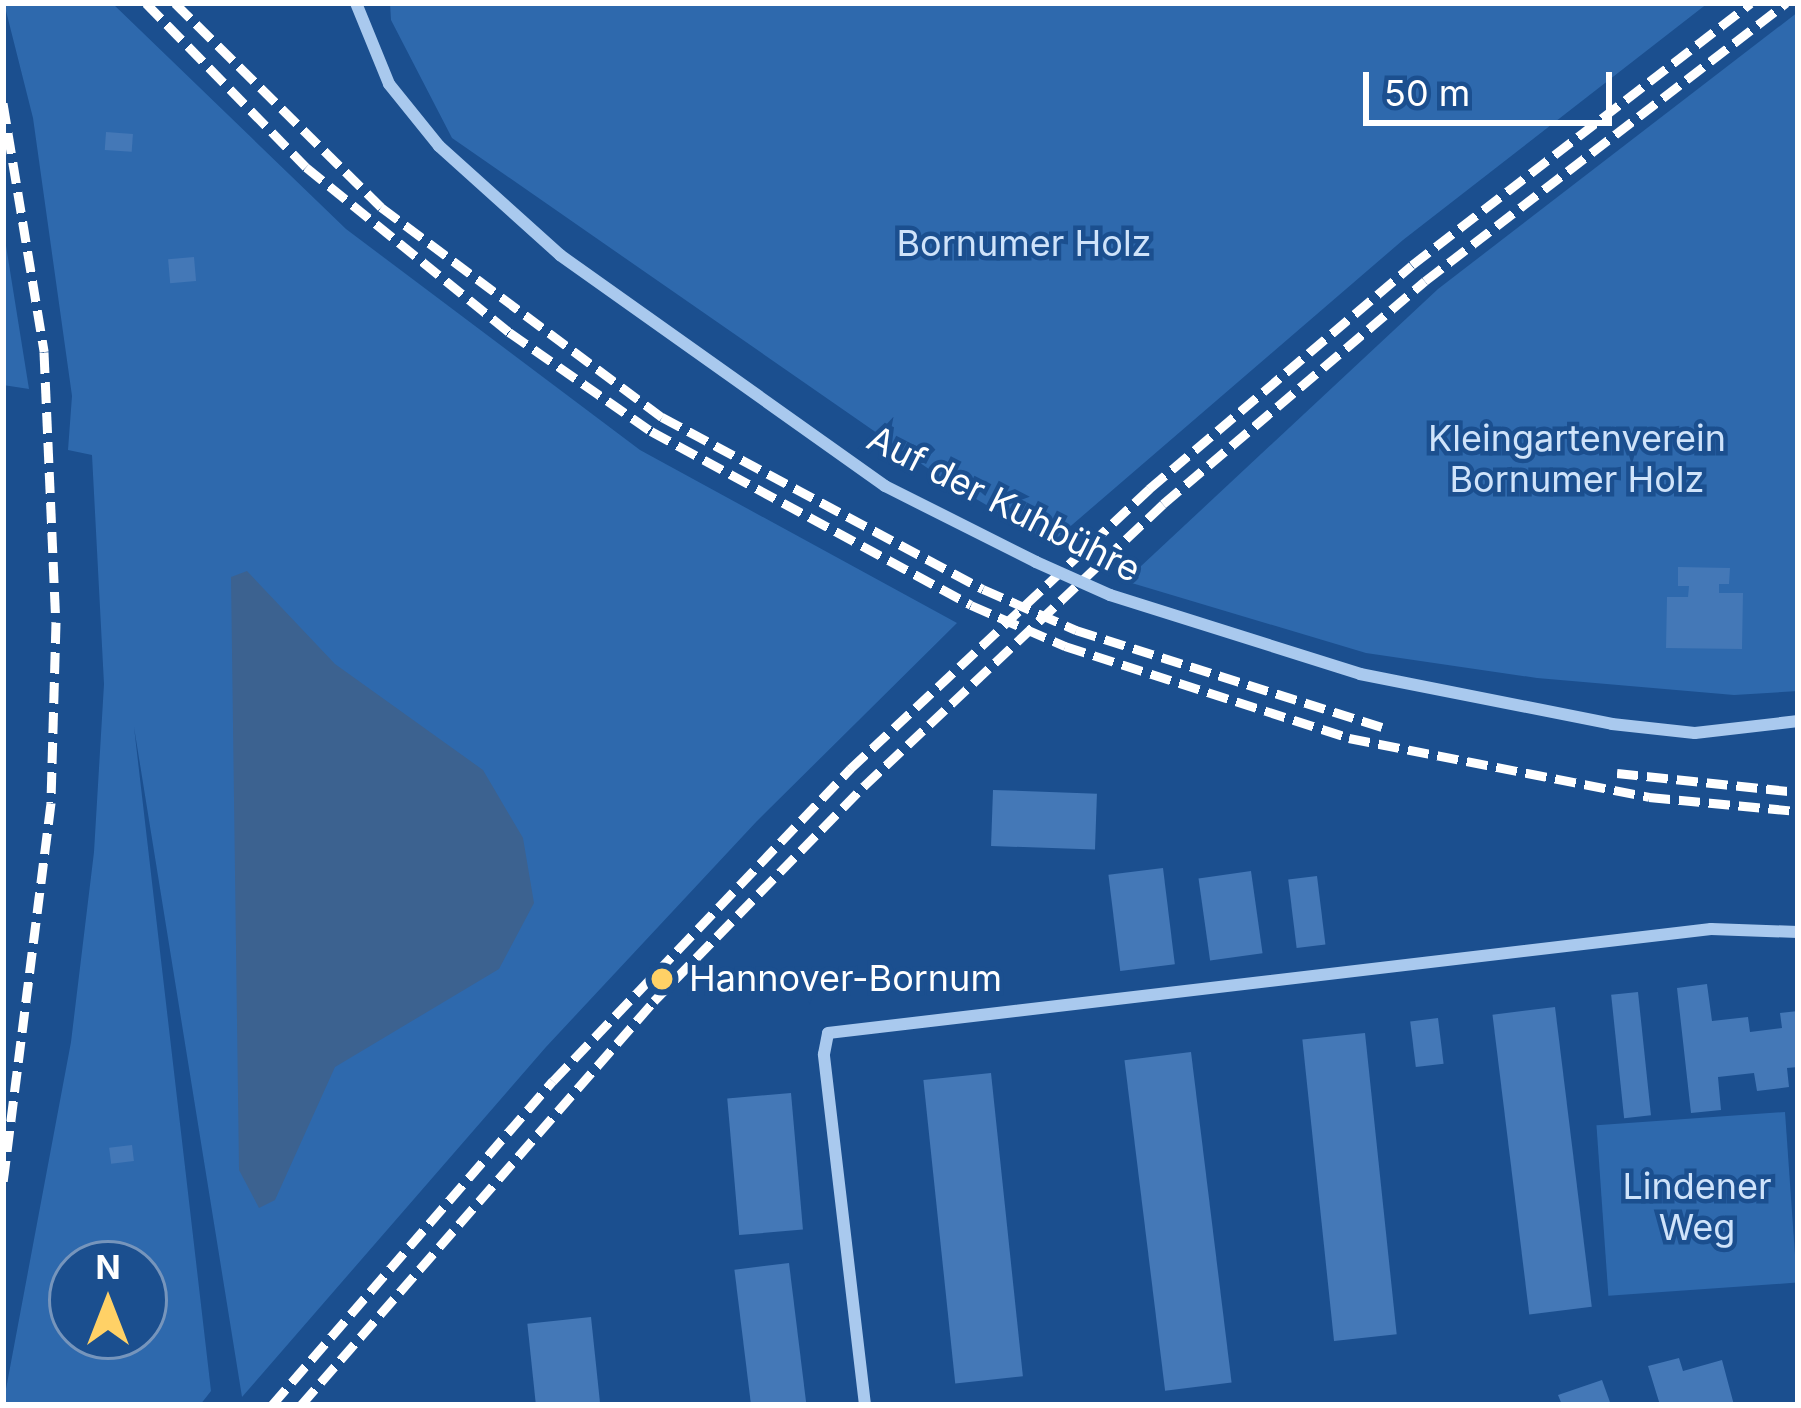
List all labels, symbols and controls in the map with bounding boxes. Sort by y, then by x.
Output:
scale bar [1369,48,1618,122]
text: 50 m [1384,71,1470,115]
park label: Bornumer Holz [897,222,1151,266]
park label: Kleingartenverein Bornumer Holz [1428,416,1726,501]
street label: Auf der Kuhbühre [860,417,1148,591]
place label: Hannover-Bornum [689,957,1002,1001]
marker: Hannover-Bornum [646,963,678,995]
park label: Lindener Weg [1622,1164,1772,1249]
north arrow [48,1240,168,1360]
text: N [95,1247,121,1287]

